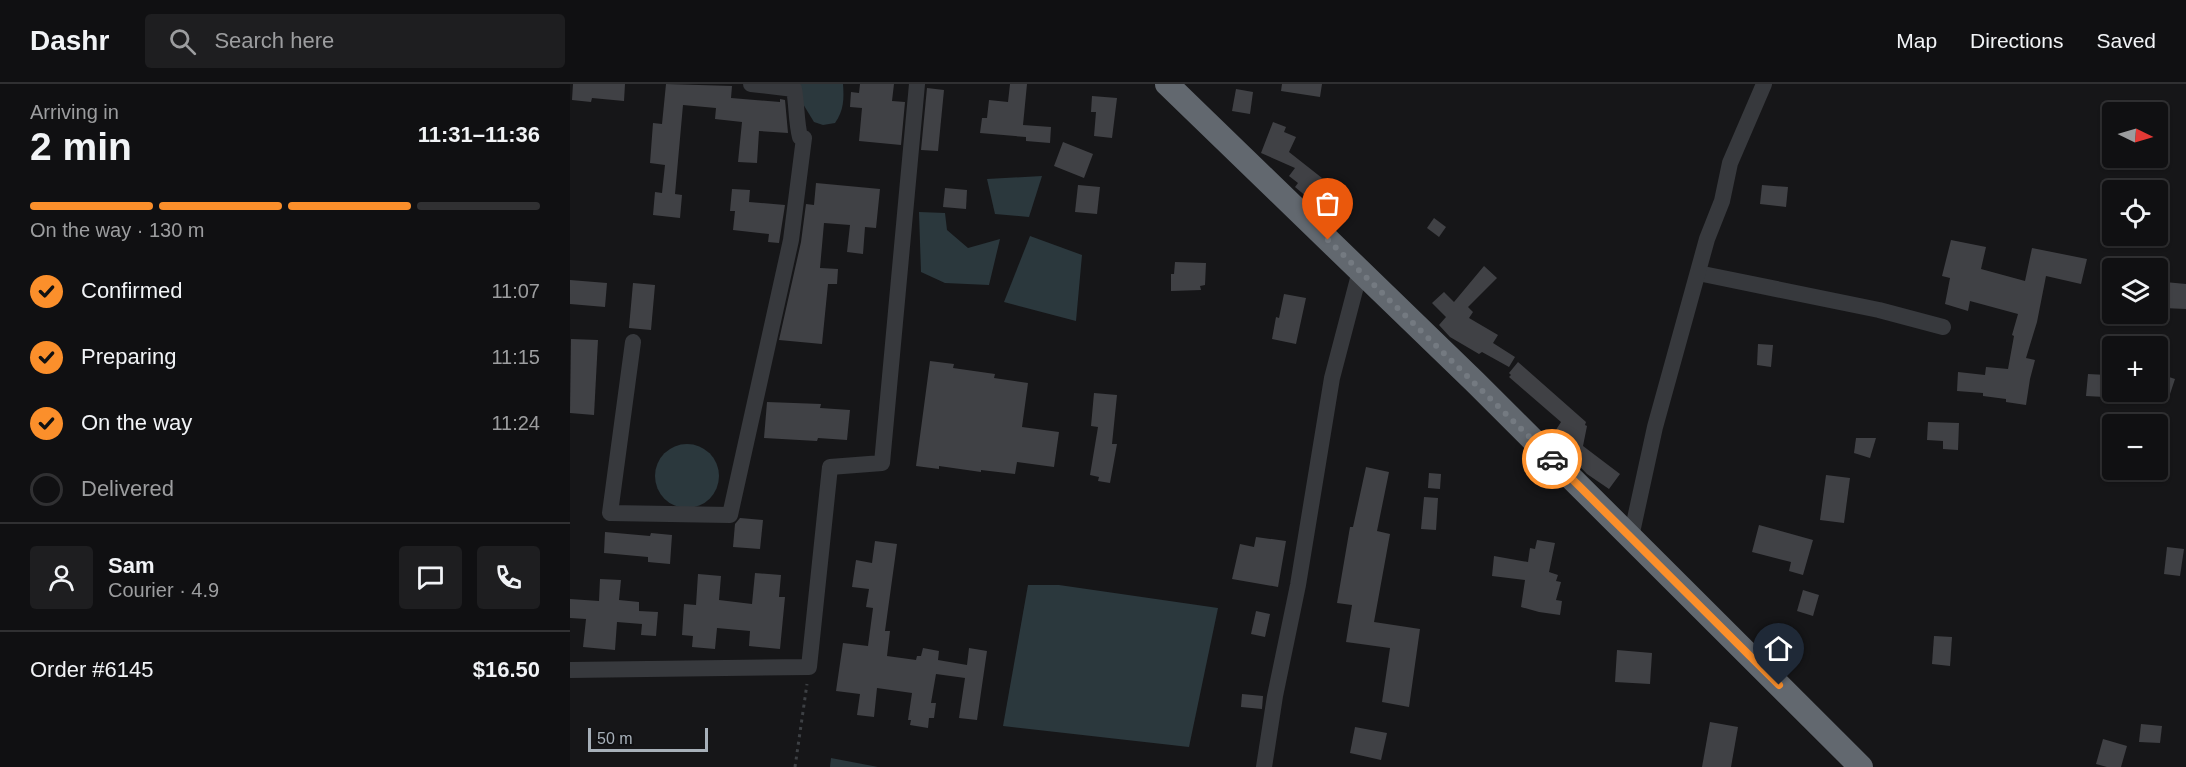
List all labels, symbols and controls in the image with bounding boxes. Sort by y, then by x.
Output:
search box [145,14,565,68]
text: Dashr [30,25,109,56]
icon: search [166,25,199,58]
text: Search here [214,28,334,53]
text: Map [1896,29,1937,52]
text: Directions [1970,29,2063,52]
text: Saved [2096,29,2156,52]
text: Arriving in [30,101,119,123]
north arrow [2102,102,2168,168]
map controls [2102,102,2168,480]
text: 11:31–11:36 [418,122,540,147]
text: 2 min [30,125,132,168]
pin [1302,178,1353,240]
button: locate [2102,180,2168,246]
icon: bag [1311,187,1344,220]
text: On the way · 130 m [30,219,205,241]
button: layers [2102,258,2168,324]
icon: check [30,275,63,308]
text: Confirmed [81,278,182,303]
text: 11:07 [491,280,540,302]
button: + [2102,336,2168,402]
icon: check [30,341,63,374]
text: Preparing [81,344,176,369]
text: 11:15 [491,346,540,368]
icon: check [30,407,63,440]
text: On the way [81,410,192,435]
text: 11:24 [491,412,540,434]
button: − [2102,414,2168,480]
courier [1522,429,1582,489]
icon: car [1536,443,1569,476]
text: Delivered [81,476,174,501]
button: person [30,546,93,609]
button: chat [399,546,462,609]
button: phone [477,546,540,609]
text: Sam [108,553,154,578]
text: Courier · 4.9 [108,579,219,601]
pin [1753,623,1804,685]
icon: home [1762,632,1795,665]
text: Order #6145 [30,657,154,682]
text: $16.50 [473,657,540,682]
scale bar [588,725,708,752]
text: 50 m [597,730,633,747]

